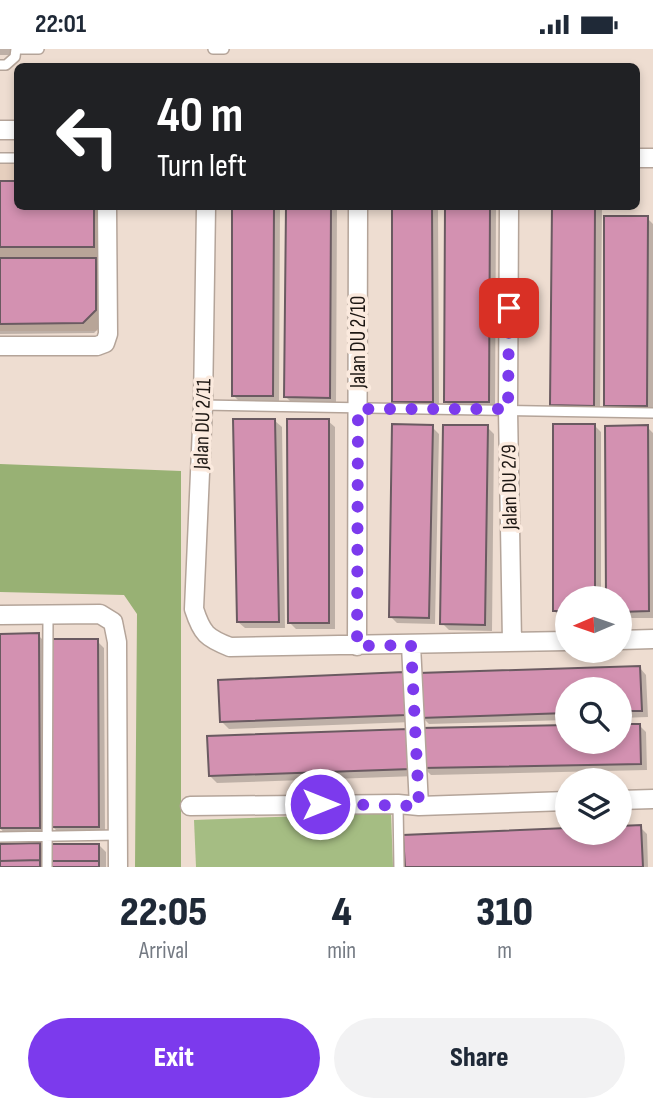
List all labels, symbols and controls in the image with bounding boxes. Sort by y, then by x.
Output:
text: 22:01 [35,9,86,40]
text: 40 m [157,87,243,146]
icon: left [42,91,133,182]
text: Turn left [157,147,247,186]
pin [479,278,539,338]
icon: arrive [490,289,528,327]
street label: Jalan DU 2/10 [346,296,371,389]
street label: Jalan DU 2/11 [188,378,217,471]
street label: Jalan DU 2/9 [496,444,523,531]
north arrow [555,586,632,663]
map controls [555,586,632,845]
button: search [555,677,632,754]
position arrow [283,767,357,841]
button: layers [555,768,632,845]
text: 22:05 [120,887,207,938]
text: 4 [331,887,352,938]
text: 310 [476,887,533,938]
text: Arrival [139,937,188,965]
text: min [327,937,356,965]
text: m [497,937,512,965]
button: Exit [28,1018,320,1098]
button: Share [334,1018,625,1098]

